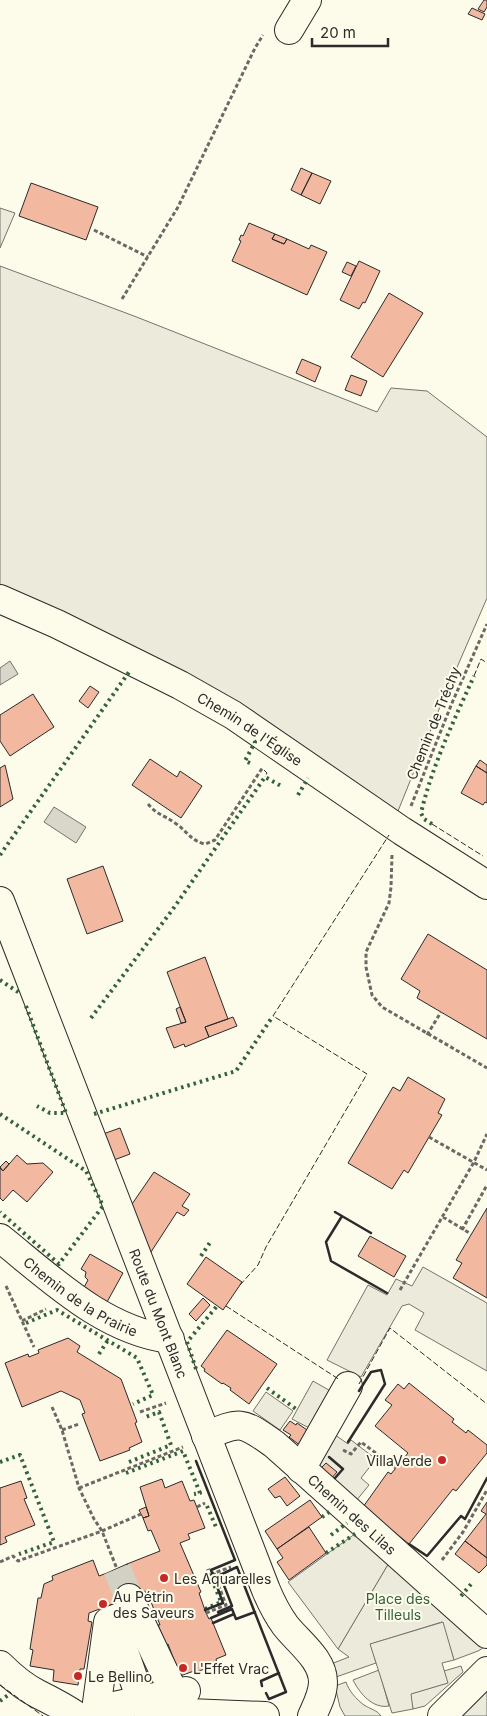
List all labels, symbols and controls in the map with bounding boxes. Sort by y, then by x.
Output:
scale bar [312,15,388,47]
text: 20 m [320,23,356,42]
street label: Chemin de Tréchy [403,664,464,782]
street label: Chemin de l'Église [194,688,306,769]
street label: Route du Mont Blanc [127,1246,192,1381]
street label: Chemin de la Prairie [20,1253,140,1339]
place label: VillaVerde [366,1452,432,1469]
marker: VillaVerde [436,1454,448,1466]
street label: Chemin des Lilas [305,1470,400,1558]
place label: Les Aquarelles [174,1570,271,1587]
marker: Les Aquarelles [158,1572,170,1584]
place label: Au Pétrin des Saveurs [113,1588,194,1621]
park label: Place des Tilleuls [366,1590,430,1623]
marker: Au Pétrin des Saveurs [97,1598,109,1610]
place label: L'Effet Vrac [193,1660,269,1677]
marker: L'Effet Vrac [177,1662,189,1674]
place label: Le Bellino [88,1668,152,1685]
marker: Le Bellino [72,1670,84,1682]

